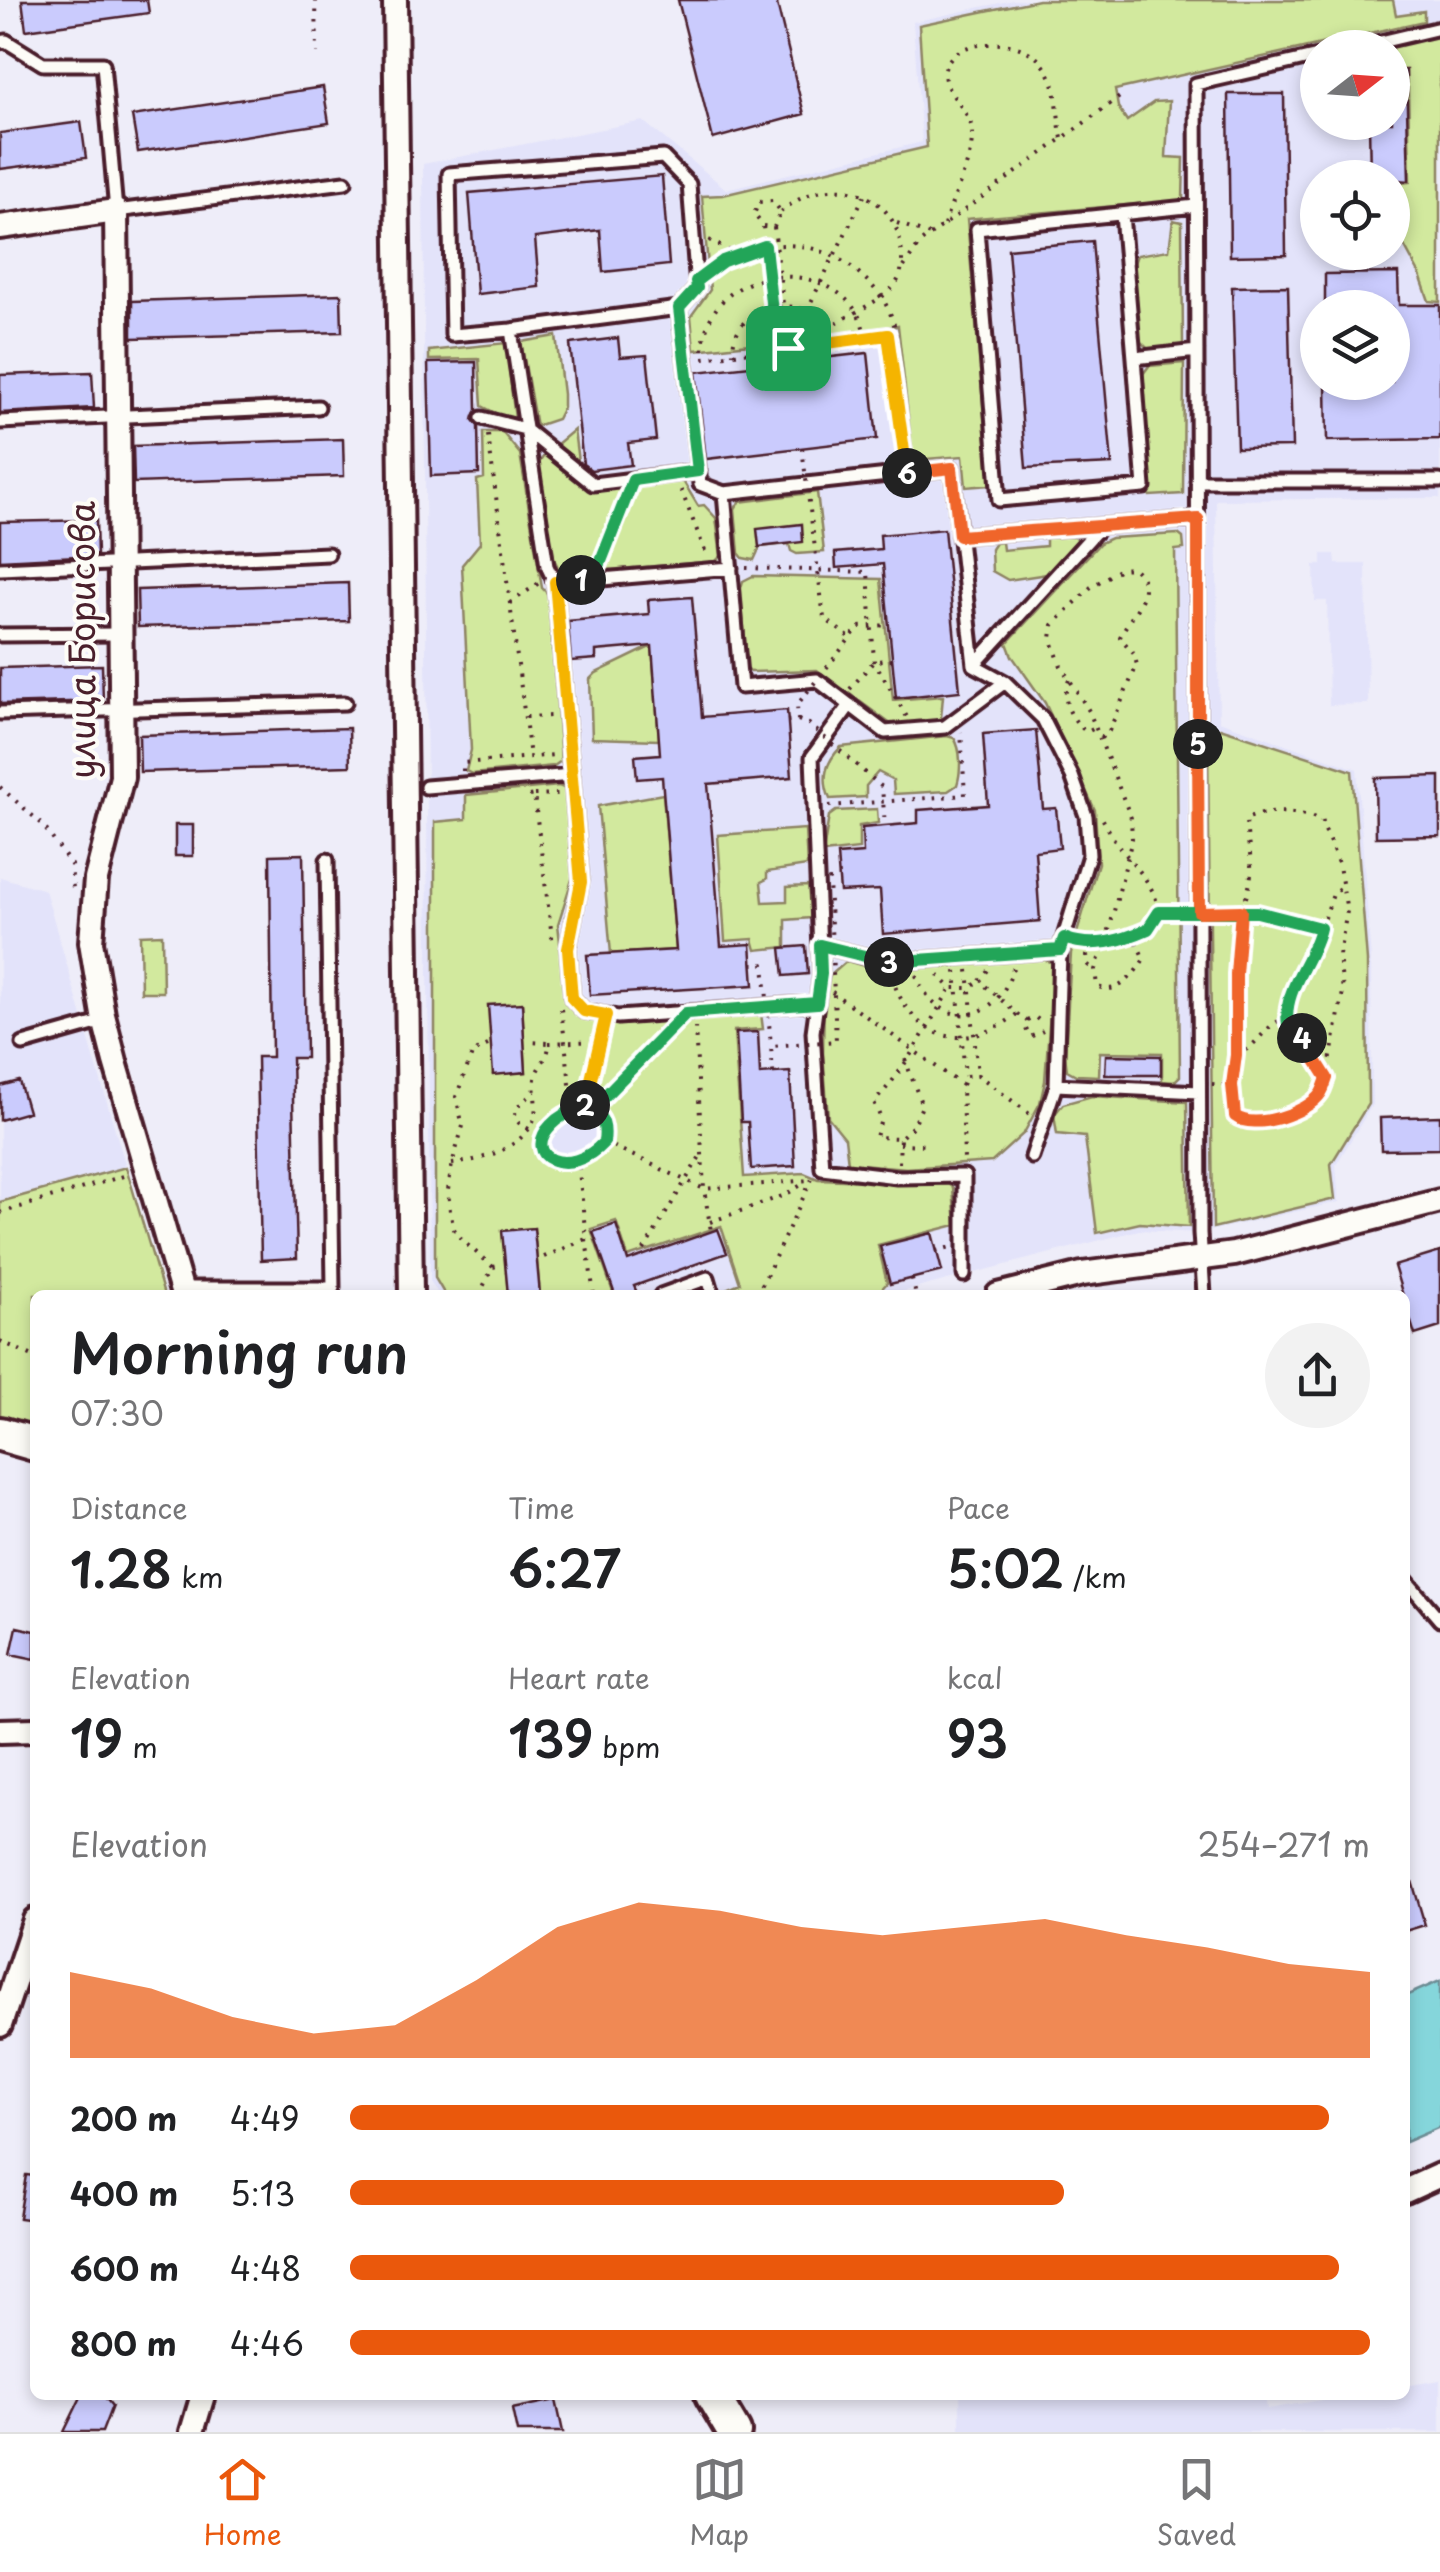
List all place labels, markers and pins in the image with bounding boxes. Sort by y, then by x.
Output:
pin [746,306,831,391]
pin: 6 [882,448,932,498]
pin: 1 [556,555,606,605]
pin: 5 [1173,719,1223,769]
pin: 3 [864,937,914,987]
pin: 4 [1277,1013,1327,1063]
pin: 2 [560,1080,610,1130]

